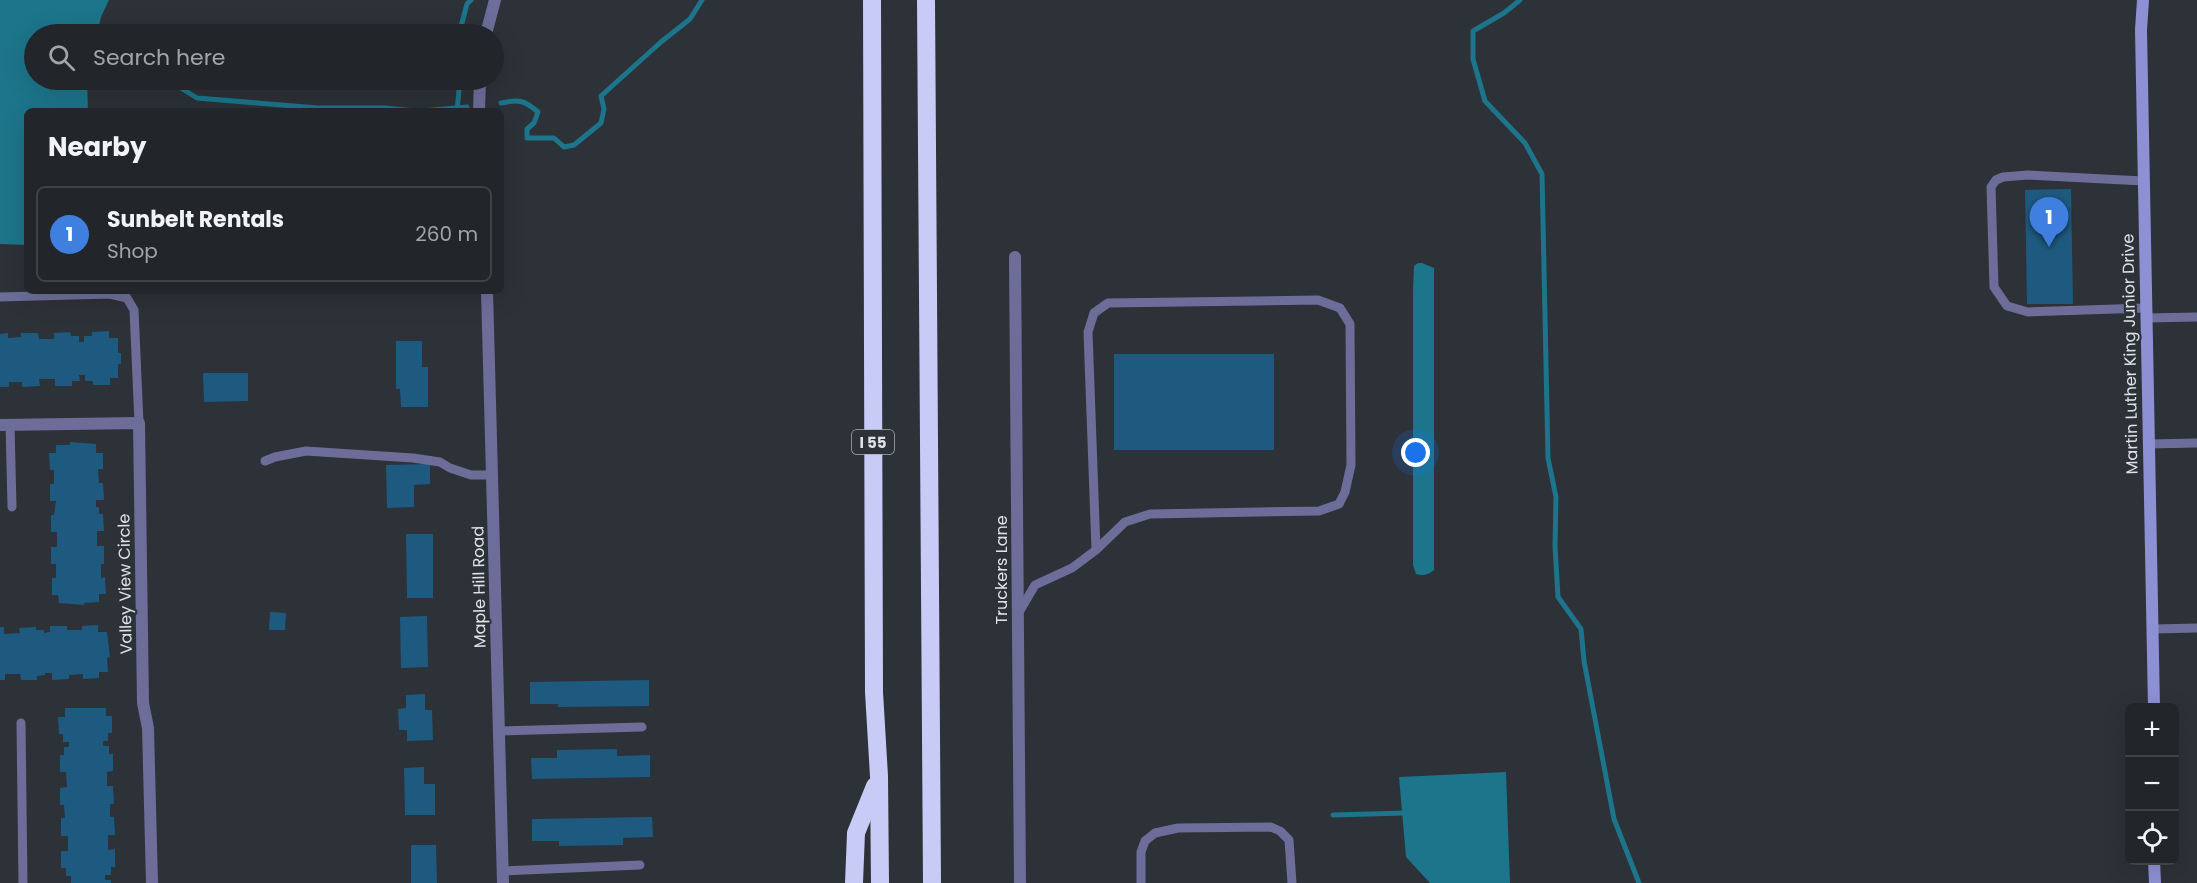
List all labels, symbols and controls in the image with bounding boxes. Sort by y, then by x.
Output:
search box [24,24,504,90]
icon: search [45,41,78,74]
text: Search here [93,42,226,73]
text: Nearby [48,129,146,165]
pin: 1 [2030,198,2068,247]
text: Sunbelt Rentals [107,204,284,235]
text: 1 [66,220,73,248]
text: 260 m [415,220,478,248]
street label: Martin Luther King Junior Drive [2116,233,2144,474]
text: Shop [107,237,158,265]
road number: I 55 [852,430,894,454]
your location [1401,438,1430,467]
street label: Valley View Circle [112,513,138,654]
street label: Truckers Lane [990,515,1013,625]
street label: Maple Hill Road [466,526,492,648]
map controls [2125,703,2179,865]
button: + [2125,703,2179,757]
button: − [2125,757,2179,811]
button: locate [2125,811,2179,865]

